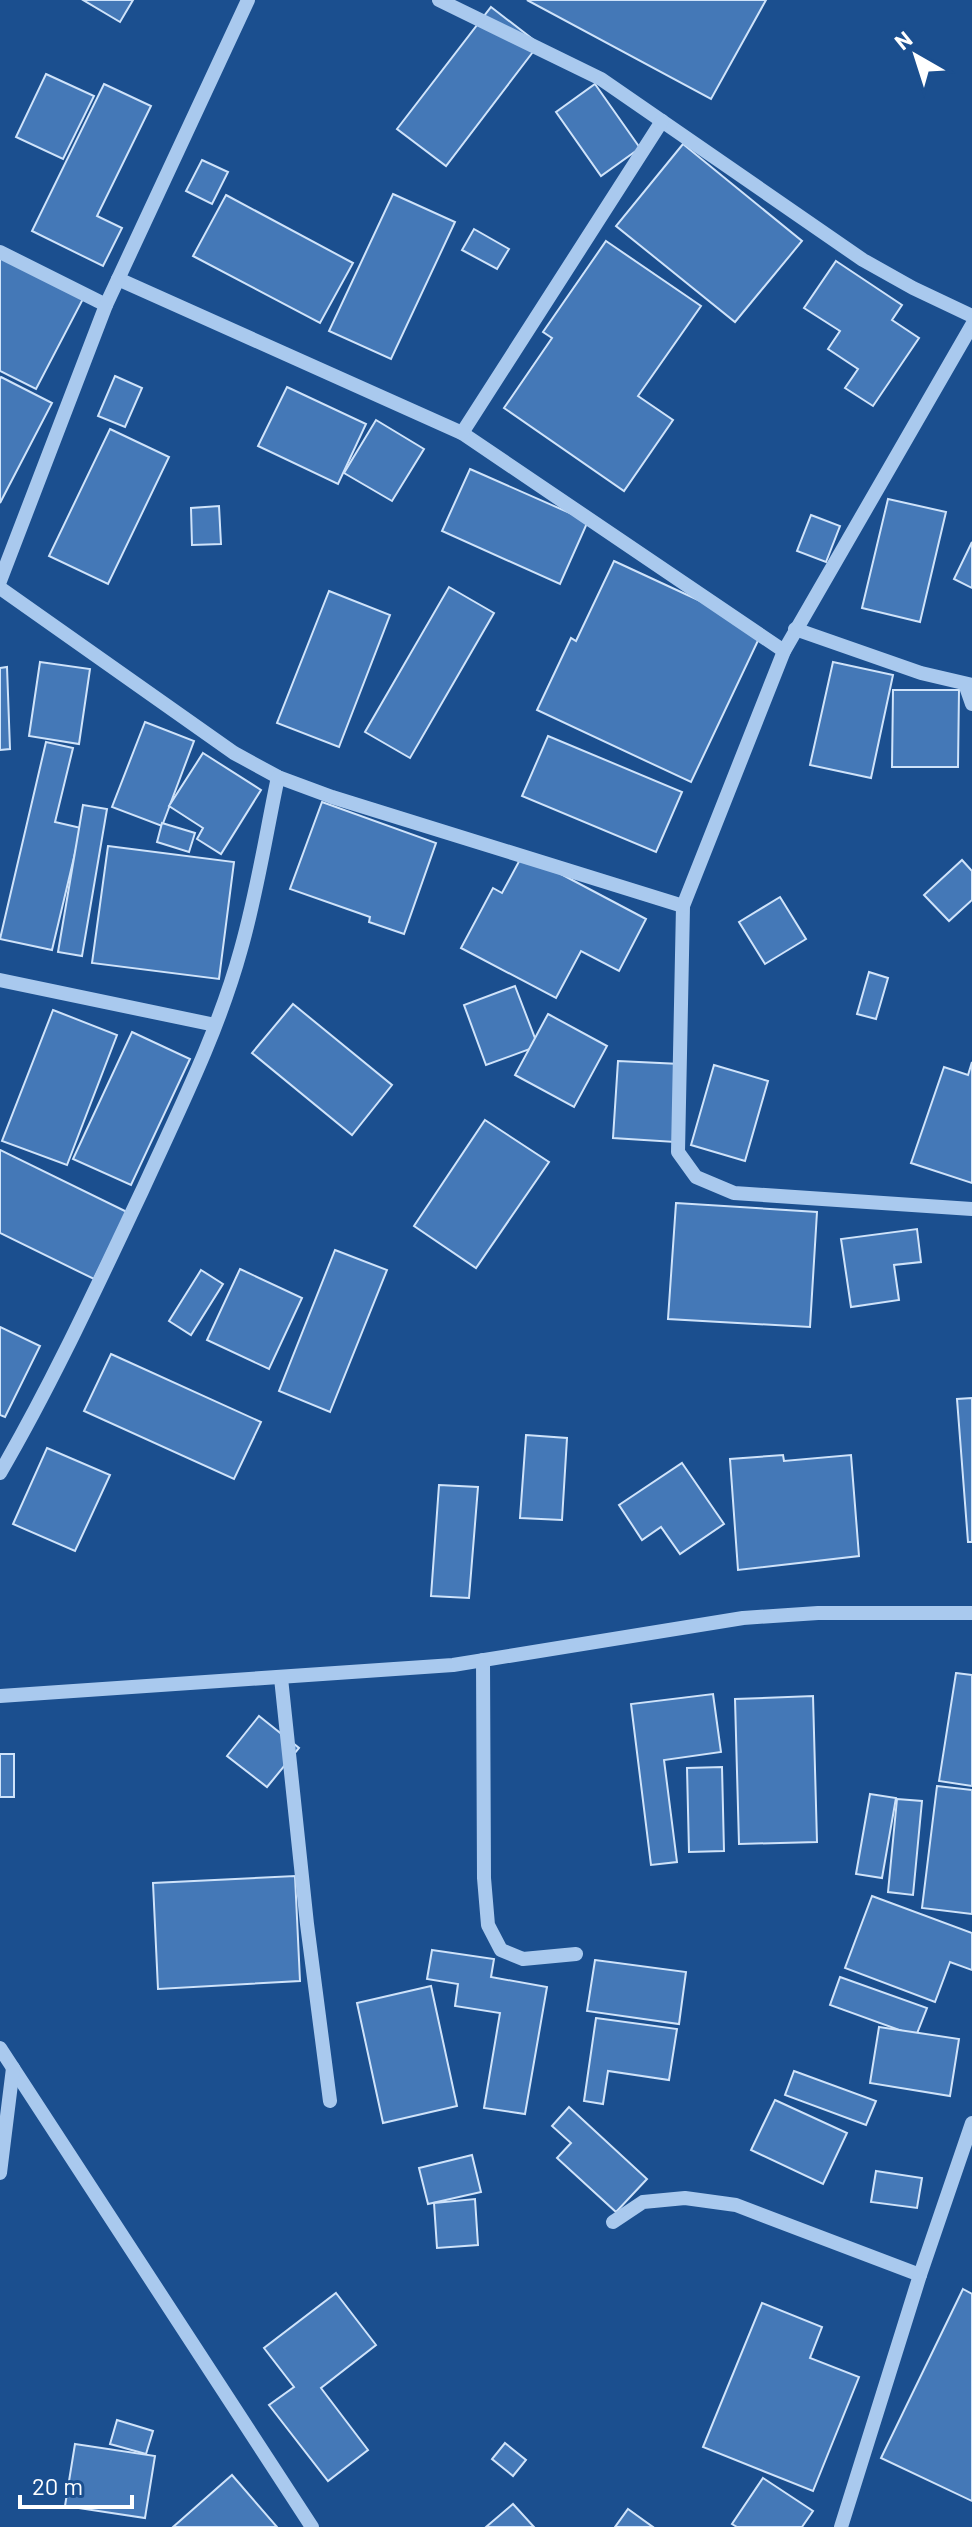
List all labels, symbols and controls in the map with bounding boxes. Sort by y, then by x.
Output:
north arrow [876,16,956,96]
text: N [889,25,917,54]
scale bar [20,2459,132,2509]
text: 20 m [32,2471,83,2500]

